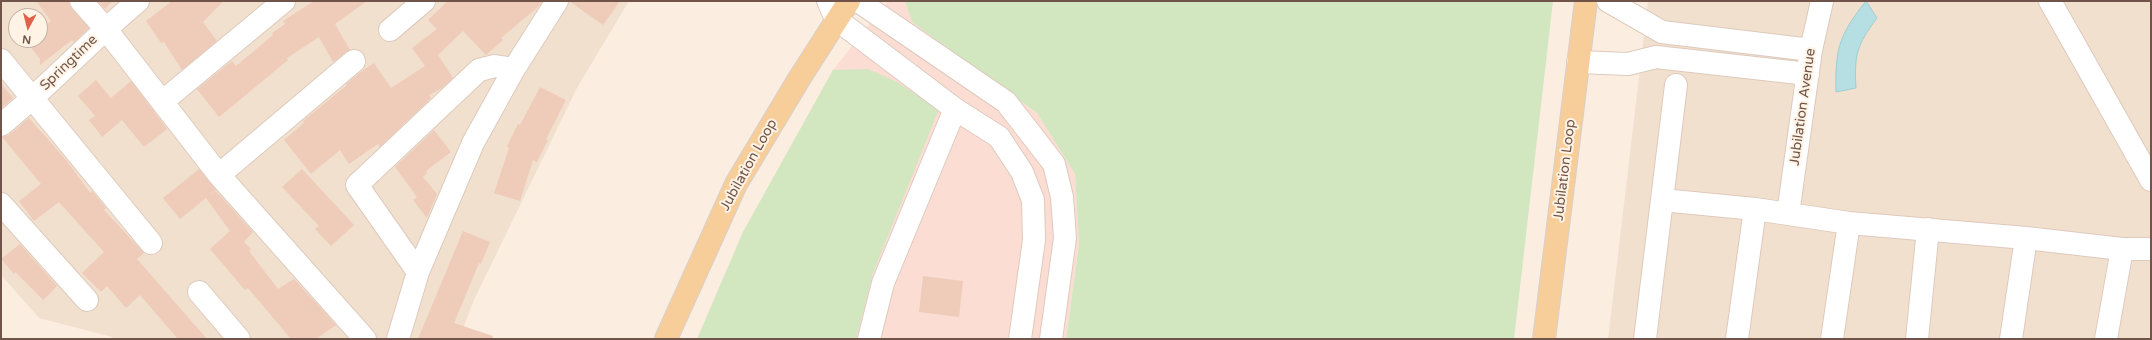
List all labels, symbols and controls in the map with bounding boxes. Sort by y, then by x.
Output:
north arrow [8,8,48,48]
text: N [21,32,32,46]
street label: Springtime [37,32,101,94]
street label: Jubilation Avenue [1786,47,1820,167]
street label: Jubilation Loop [717,116,781,214]
street label: Jubilation Loop [1550,118,1580,222]

